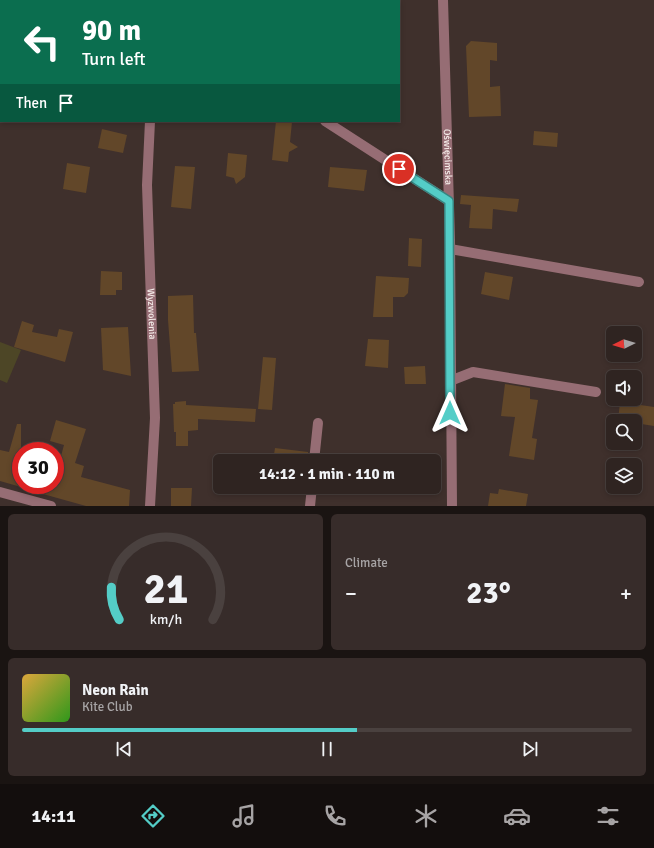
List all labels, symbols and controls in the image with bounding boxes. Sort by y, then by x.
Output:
text: 90 m [82,14,141,48]
icon: left [16,16,68,68]
text: Turn left [82,48,145,70]
icon: arrive [55,92,77,114]
text: Then [16,94,47,112]
street label: Oświęcimska [441,129,454,185]
pin [382,152,416,186]
icon: arrive [388,158,410,180]
street label: Wyzwolenia [145,288,158,340]
north arrow [606,326,642,362]
map controls [606,326,642,494]
button: sound [606,370,642,406]
position arrow [429,392,471,434]
button: search [606,414,642,450]
speed limit sign: 30 [12,442,64,494]
button: layers [606,458,642,494]
text: 14:12 · 1 min · 110 m [259,465,395,483]
text: Climate [345,555,388,571]
text: 21 [143,564,188,615]
text: 23° [466,575,511,612]
text: − [345,580,357,607]
text: + [620,580,632,607]
text: km/h [149,611,182,628]
text: Neon Rain [82,681,149,699]
text: Kite Club [82,699,133,715]
icon: previous [113,738,135,760]
icon: pause [316,738,338,760]
icon: next [519,738,541,760]
icon: directions [139,802,167,830]
icon: music [230,802,258,830]
icon: phone [321,802,349,830]
icon: climate [412,802,440,830]
icon: car [503,802,531,830]
icon: filters [594,802,622,830]
text: 14:11 [32,805,76,827]

